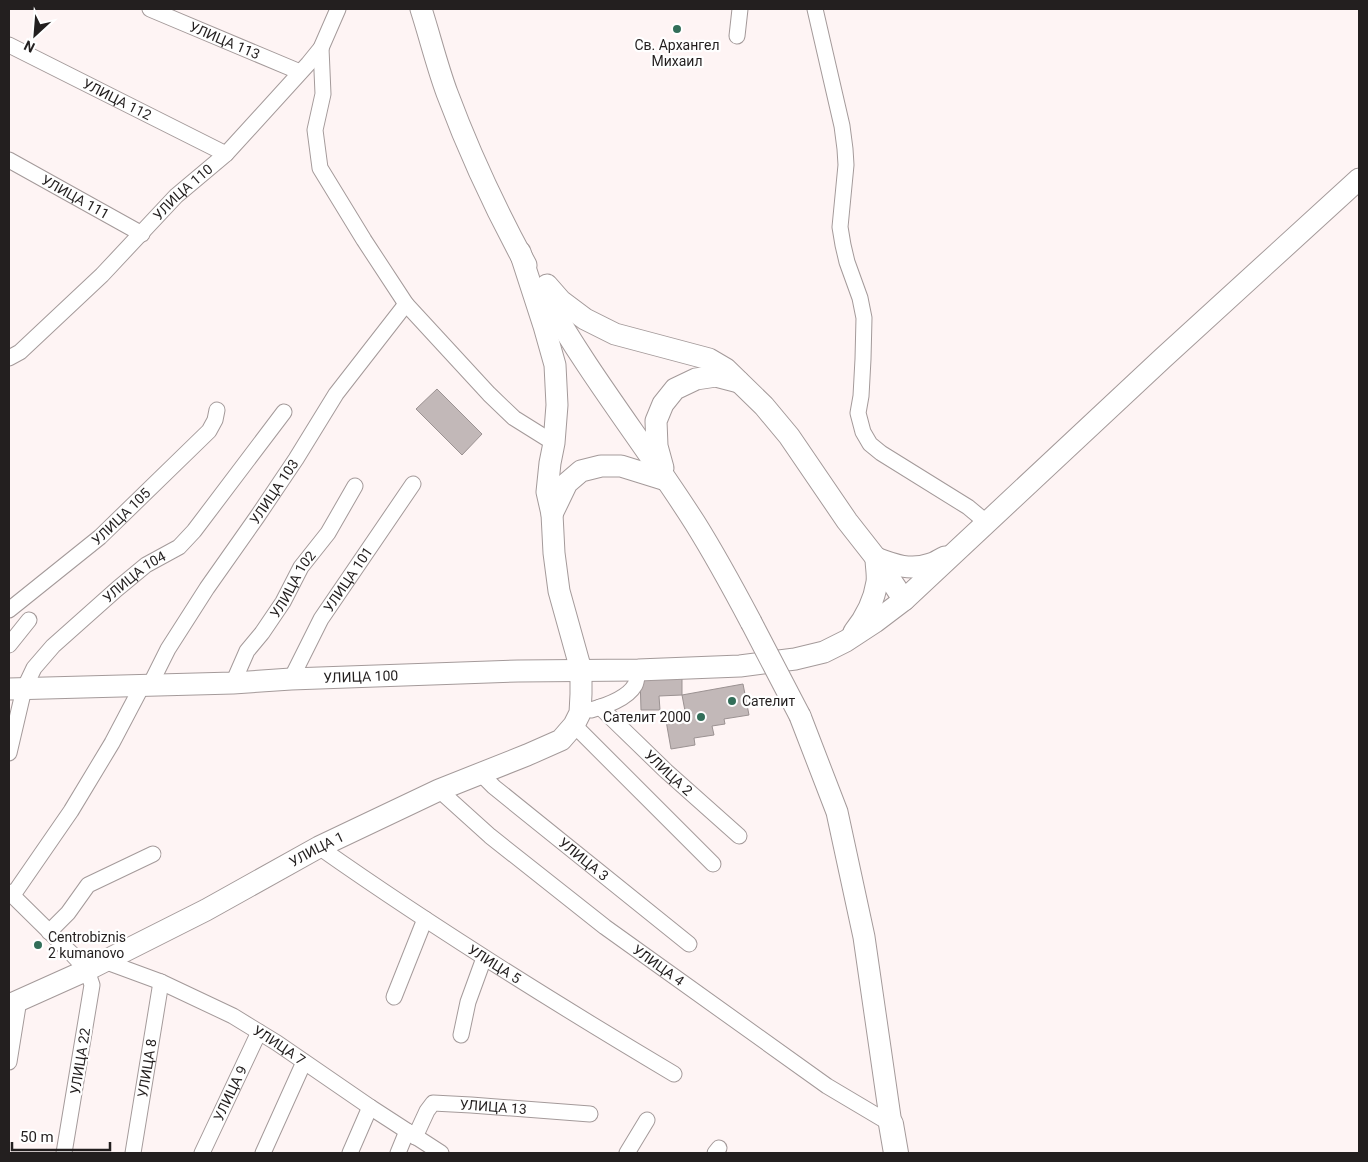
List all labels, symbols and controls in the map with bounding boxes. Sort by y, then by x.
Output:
north arrow [10,10,60,60]
street label: УЛИЦА 113 [187,18,262,62]
marker: Св. Архангел Михаил [671,23,683,35]
text: N [21,37,37,56]
place label: Св. Архангел Михаил [634,37,720,69]
street label: УЛИЦА 112 [80,75,154,123]
street label: УЛИЦА 110 [150,161,216,223]
street label: УЛИЦА 111 [39,172,112,222]
street label: УЛИЦА 103 [246,456,302,527]
street label: УЛИЦА 105 [89,485,154,548]
street label: УЛИЦА 101 [320,544,376,615]
street label: УЛИЦА 104 [100,548,168,606]
street label: УЛИЦА 102 [267,548,319,621]
street label: УЛИЦА 100 [323,667,399,686]
place label: Сателит [742,693,795,709]
marker: Сателит [726,695,738,707]
place label: Сателит 2000 [603,709,691,725]
marker: Сателит 2000 [695,711,707,723]
street label: УЛИЦА 2 [641,747,696,799]
street label: УЛИЦА 1 [286,828,346,870]
street label: УЛИЦА 3 [556,834,612,884]
place label: Centrobiznis 2 kumanovo [48,929,126,961]
marker: Centrobiznis 2 kumanovo [32,939,44,951]
street label: УЛИЦА 5 [465,941,524,987]
street label: УЛИЦА 4 [630,941,687,989]
street label: УЛИЦА 7 [250,1022,309,1068]
street label: УЛИЦА 22 [67,1027,93,1095]
street label: УЛИЦА 8 [134,1037,160,1099]
street label: УЛИЦА 9 [210,1063,250,1123]
street label: УЛИЦА 13 [459,1096,527,1117]
scale bar [12,1120,110,1152]
text: 50 m [20,1128,54,1146]

